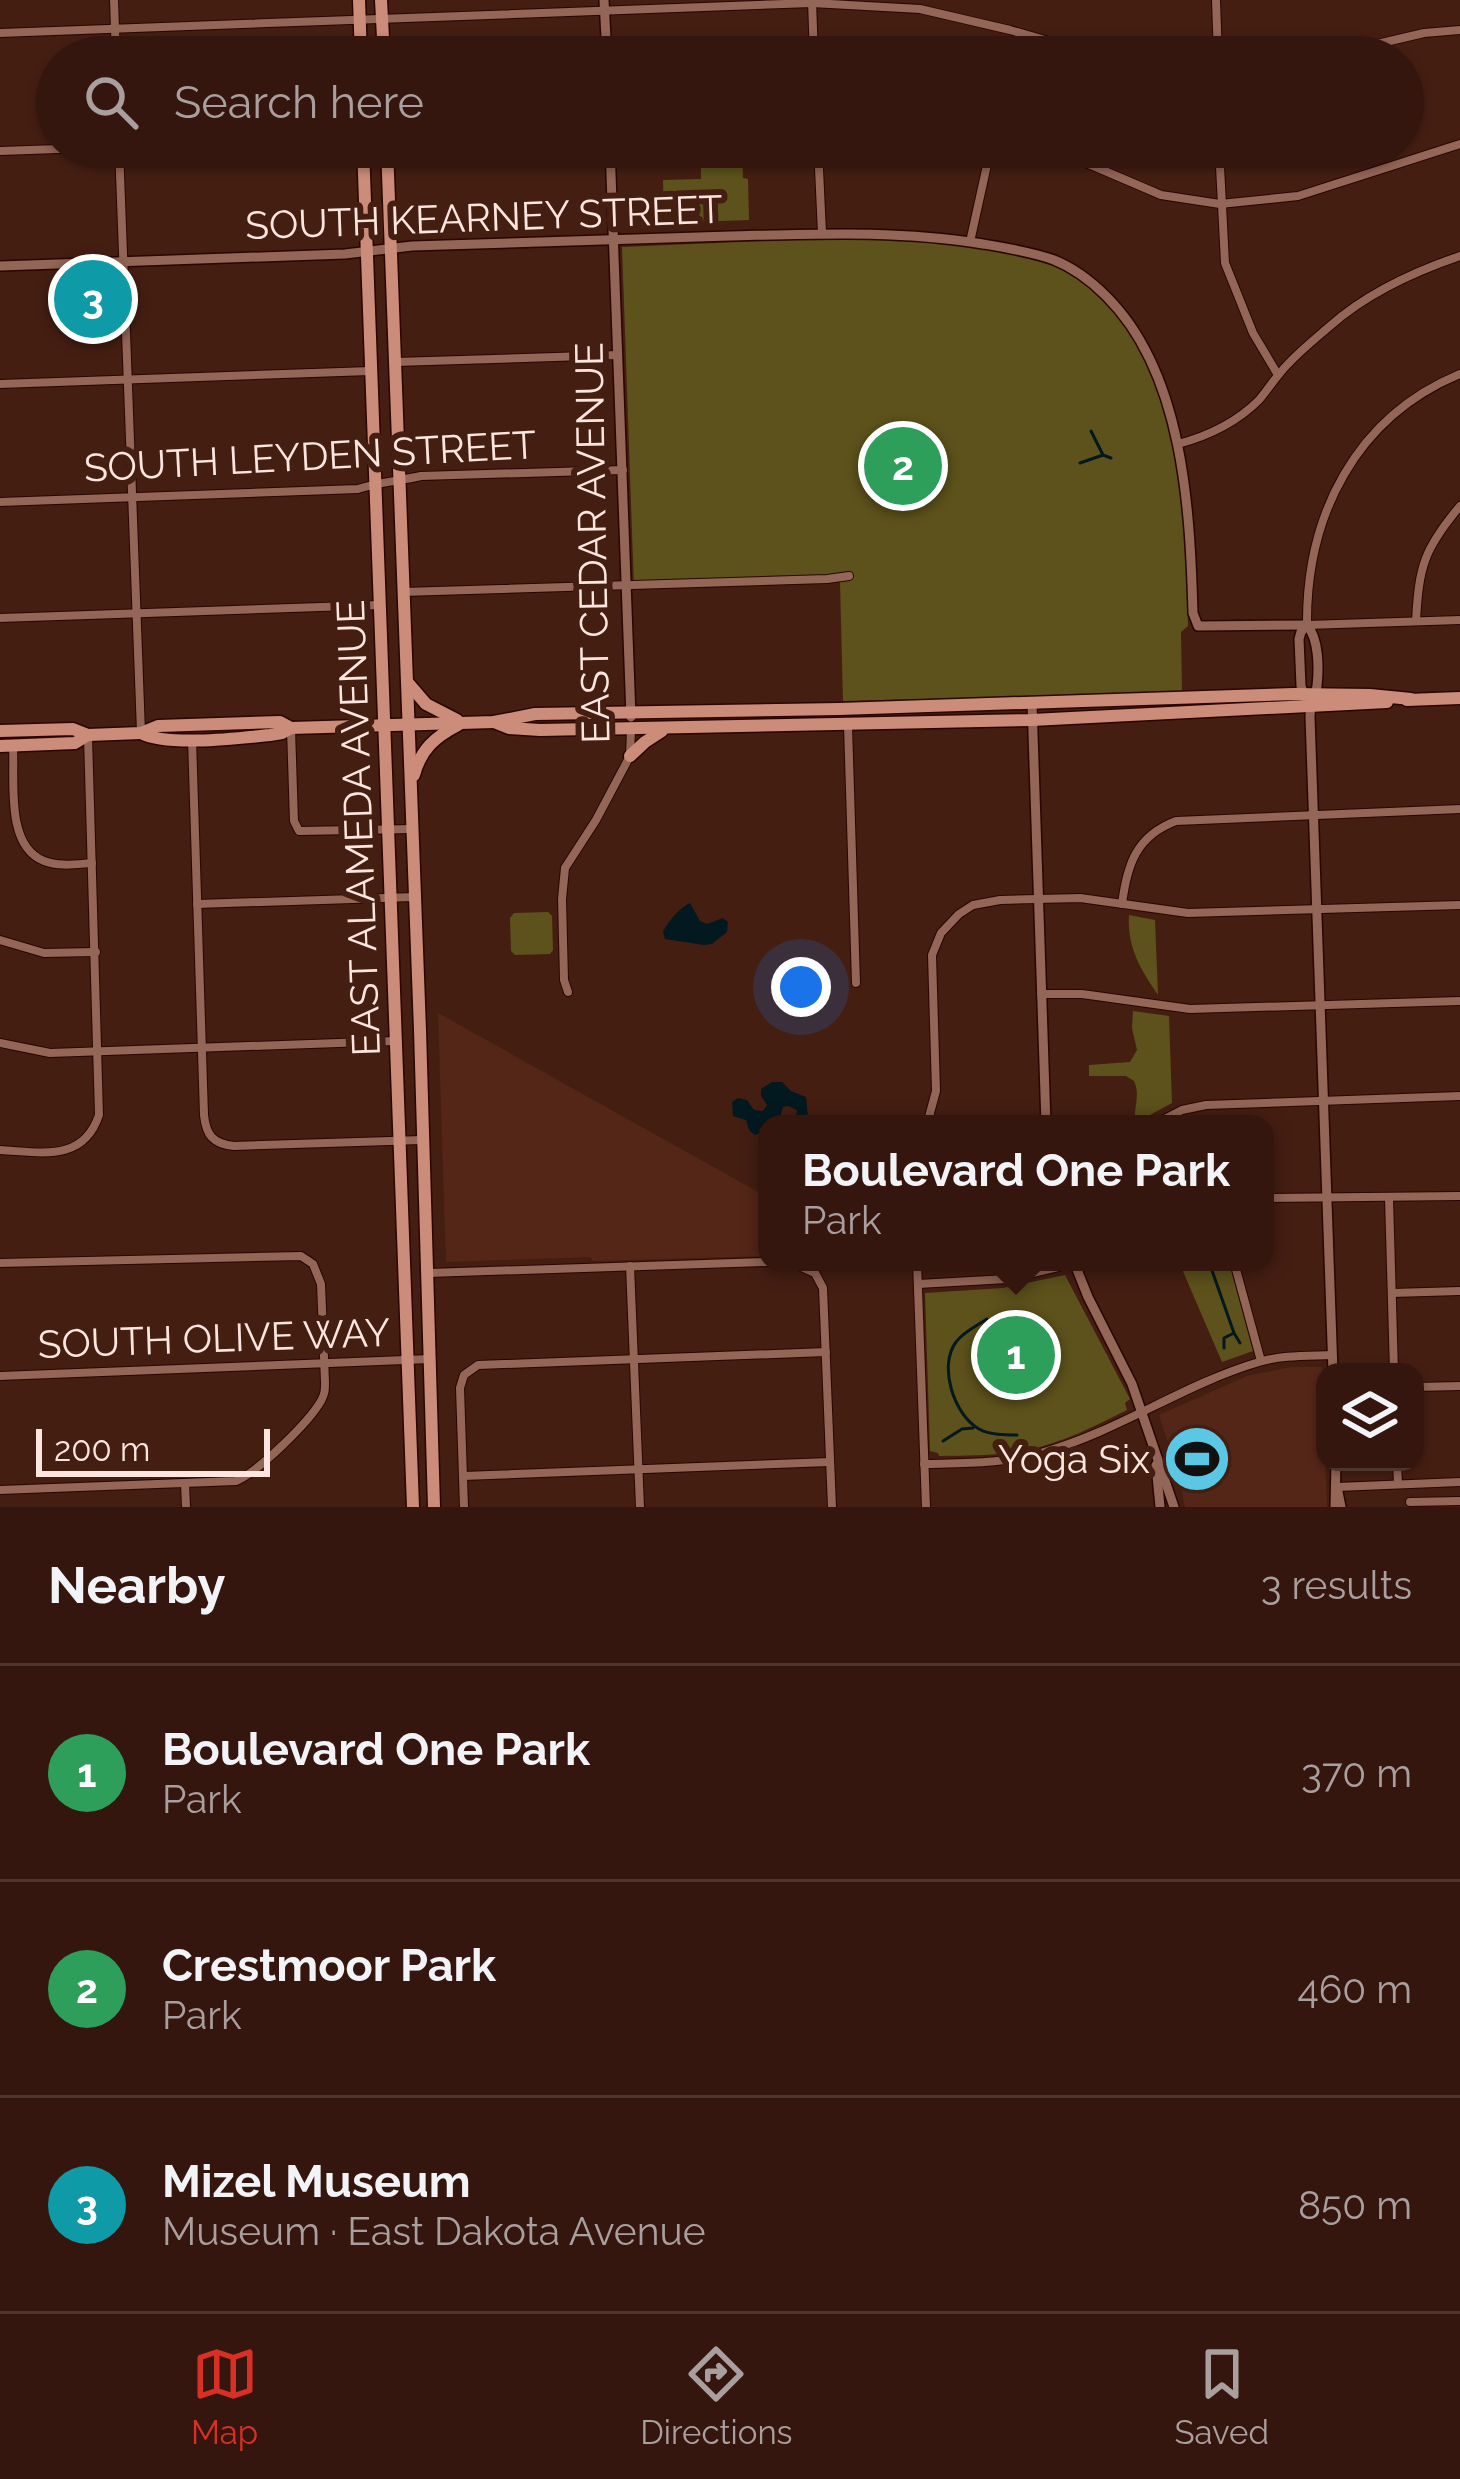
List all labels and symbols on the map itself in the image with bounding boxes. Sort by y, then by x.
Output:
street label: SOUTH KEARNEY STREET [245,186,724,248]
pin: 3 [54,254,132,344]
street label: EAST CEDAR AVENUE [565,342,619,744]
street label: SOUTH LEYDEN STREET [83,421,537,491]
pin: 2 [864,421,942,511]
street label: EAST ALAMEDA AVENUE [327,599,389,1057]
your location [771,957,831,1017]
street label: SOUTH OLIVE WAY [37,1309,391,1367]
pin: 1 [977,1310,1055,1400]
scale bar [36,1423,270,1476]
sports icon: Yoga Six [1162,1424,1232,1494]
place label: Yoga Six [998,1436,1150,1482]

